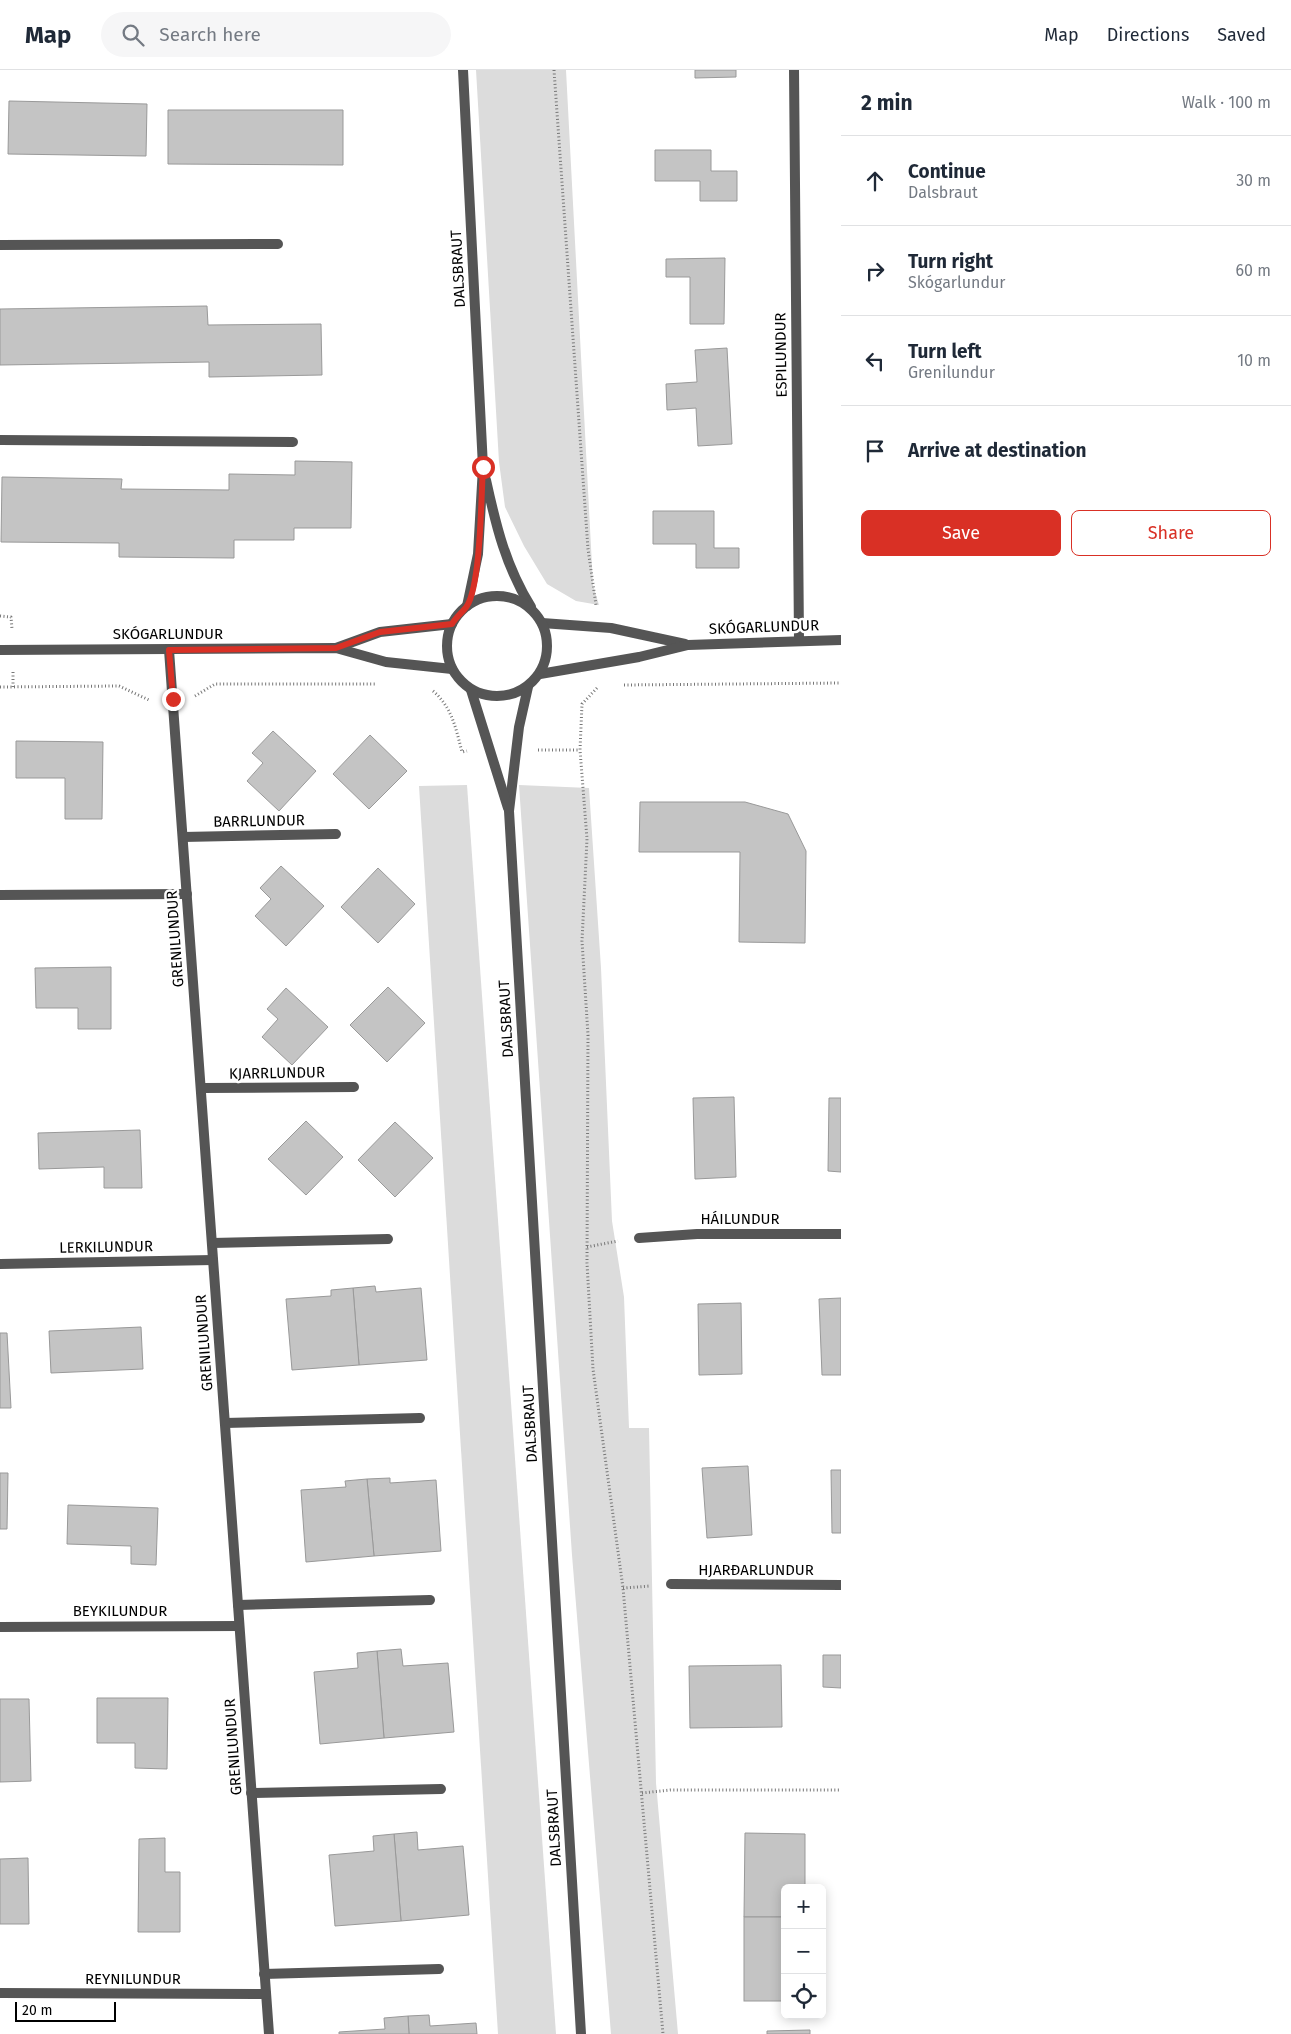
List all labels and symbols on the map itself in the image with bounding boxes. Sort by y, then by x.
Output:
street label: DALSBRAUT [447,229,469,308]
street label: ESPILUNDUR [771,312,791,398]
route start [472,456,495,479]
street label: SKÓGARLUNDUR [709,616,819,638]
street label: SKÓGARLUNDUR [113,625,223,643]
route end [162,688,185,711]
street label: BARRLUNDUR [213,811,305,831]
street label: GRENILUNDUR [163,890,187,988]
street label: DALSBRAUT [495,979,517,1058]
street label: KJARRLUNDUR [229,1063,325,1083]
street label: HÁILUNDUR [700,1210,780,1228]
street label: LERKILUNDUR [59,1237,153,1257]
street label: GRENILUNDUR [192,1294,216,1392]
street label: DALSBRAUT [519,1384,541,1463]
street label: HJARÐARLUNDUR [698,1561,814,1579]
street label: BEYKILUNDUR [73,1602,167,1620]
street label: GRENILUNDUR [221,1698,245,1796]
street label: DALSBRAUT [543,1788,565,1867]
street label: REYNILUNDUR [85,1970,181,1988]
scale bar [15,1999,116,2022]

